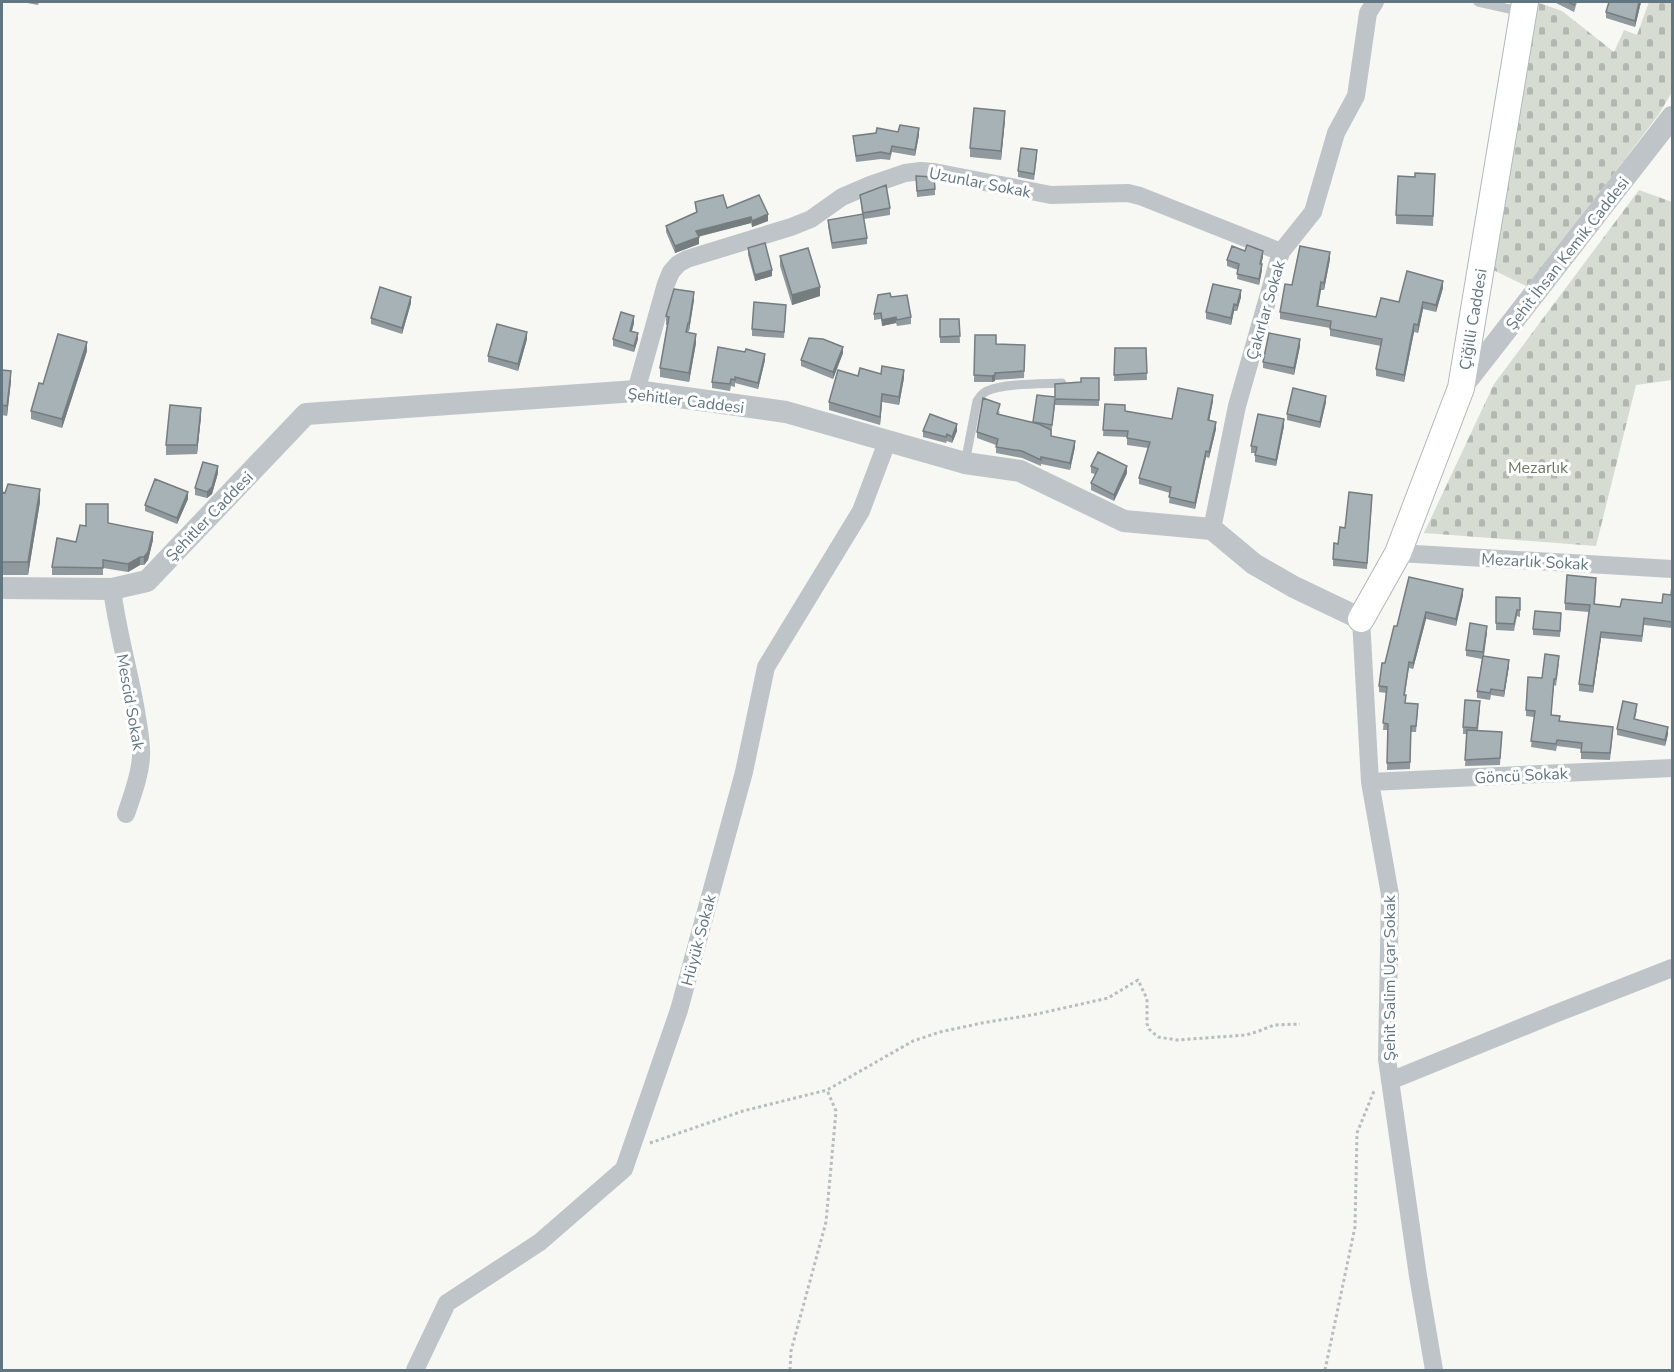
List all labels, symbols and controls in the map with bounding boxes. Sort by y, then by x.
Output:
street label: Uzunlar Sokak [927,162,1034,204]
street label: Şehit İhsan Kemik Caddesi [1501,172,1635,335]
street label: Çakırlar Sokak [1241,257,1291,363]
street label: Çiğilli Caddesi [1454,267,1493,372]
street label: Şehitler Caddesi [626,383,745,419]
park label: Mezarlık [1508,457,1569,479]
street label: Şehitler Caddesi [161,467,258,567]
street label: Mezarlık Sokak [1481,548,1590,576]
street label: Mescid Sokak [111,652,149,753]
street label: Göncü Sokak [1474,763,1569,789]
street label: Hüyük Sokak [676,891,722,988]
street label: Şehit Salim Uçar Sokak [1379,894,1401,1061]

